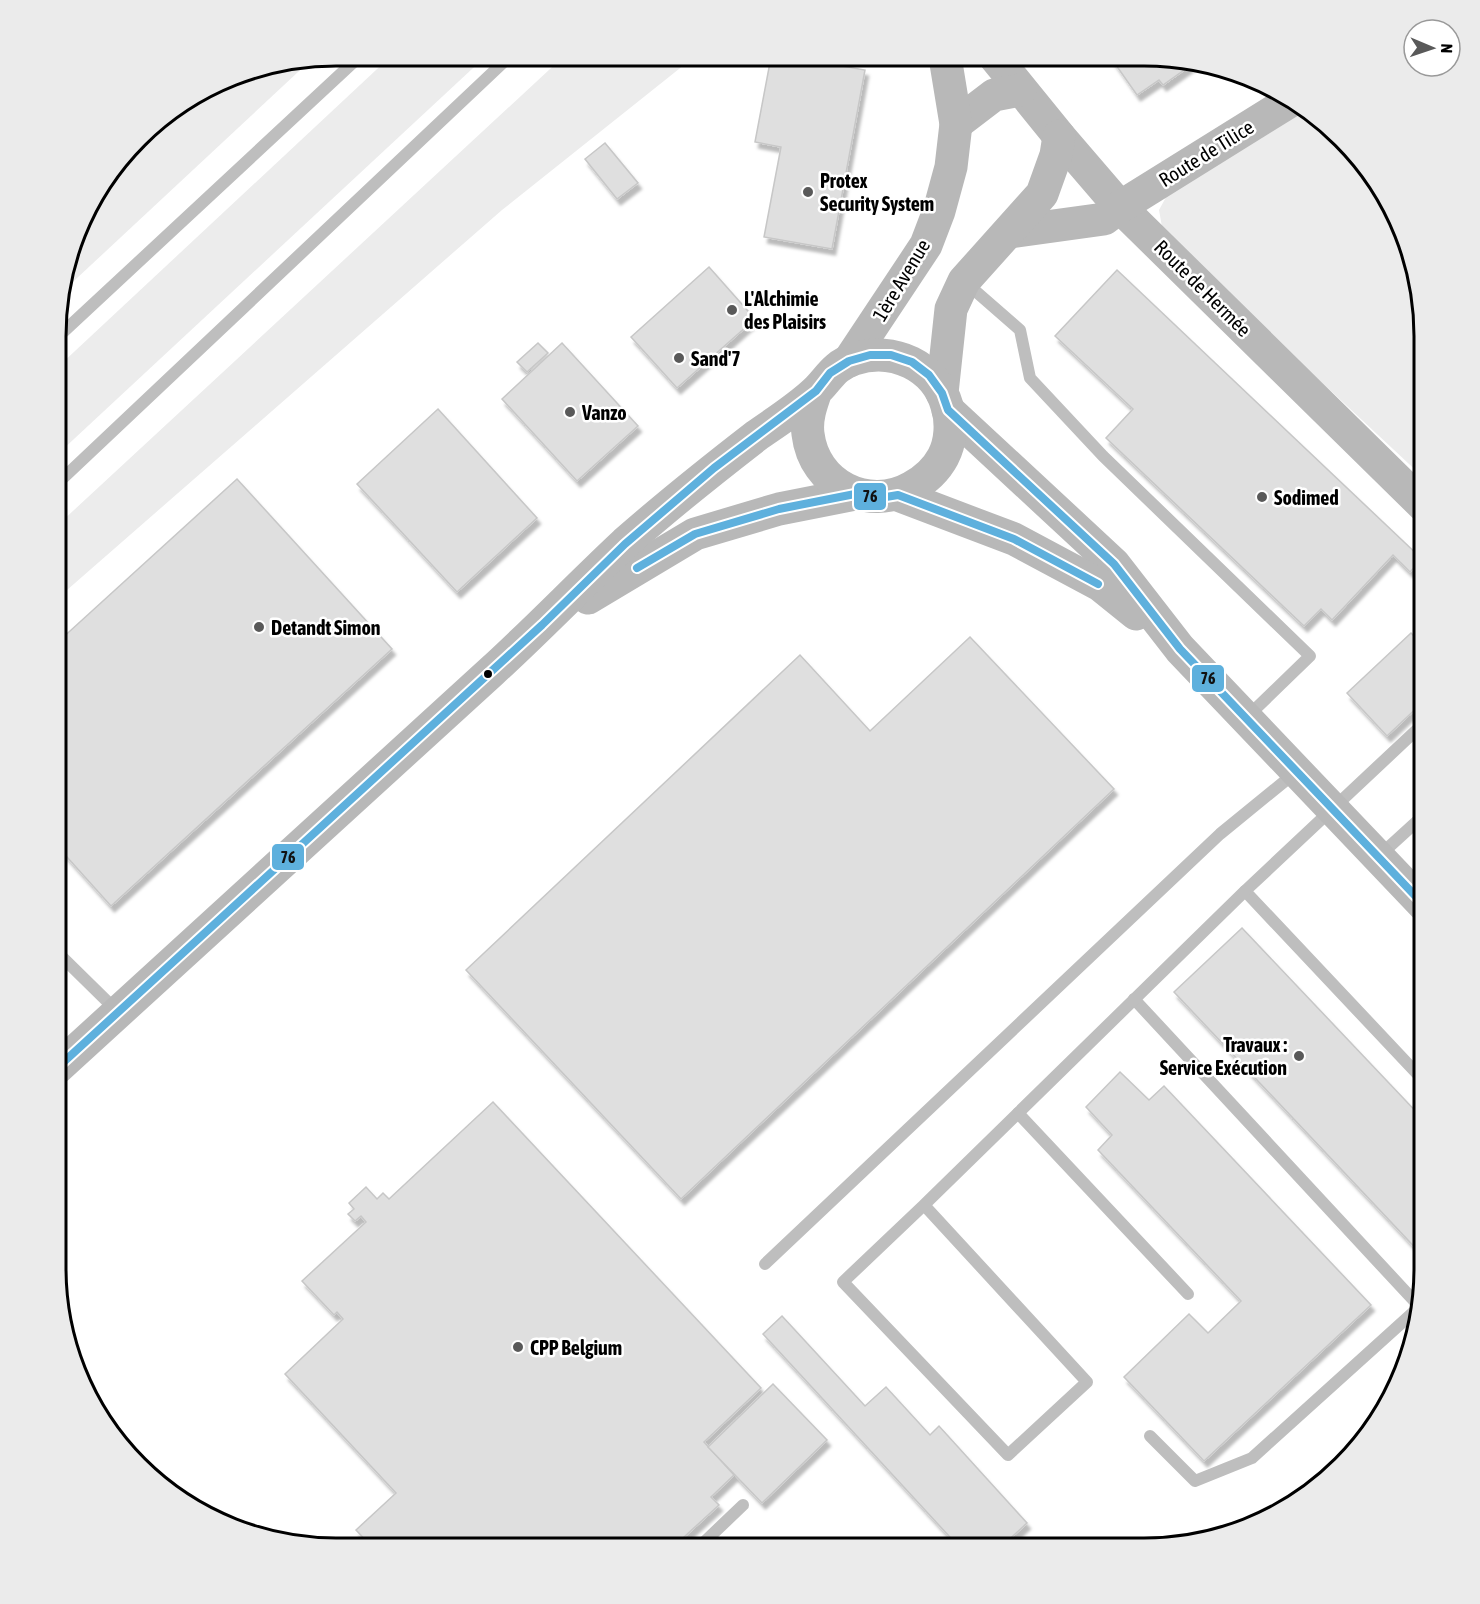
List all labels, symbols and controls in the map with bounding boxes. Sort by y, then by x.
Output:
north arrow [1402,18,1462,78]
text: N [1438,43,1456,54]
street label: Route de Tilice [1154,115,1258,191]
place label: Protex Security System [820,169,934,215]
marker: Protex Security System [801,185,815,199]
street label: 1ère Avenue [868,235,934,325]
street label: Route de Hermée [1150,235,1256,341]
place label: L'Alchimie des Plaisirs [744,287,826,333]
marker: L'Alchimie des Plaisirs [725,303,739,317]
place label: Sand'7 [691,347,741,370]
marker: Sand'7 [672,351,686,365]
place label: Vanzo [581,401,627,424]
marker: Vanzo [563,405,577,419]
line badge: 76 [853,482,887,511]
place label: Sodimed [1274,486,1339,509]
text: 76 [862,487,878,505]
marker: Sodimed [1255,490,1269,504]
place label: Detandt Simon [271,616,381,639]
marker: Detandt Simon [252,620,266,634]
line badge: 76 [1191,664,1225,693]
unlabelled marker [482,668,494,680]
text: 76 [1200,669,1216,687]
line badge: 76 [271,843,305,871]
text: 76 [280,848,296,866]
place label: Travaux : Service Exécution [1160,1033,1287,1079]
marker: Travaux : Service Exécution [1292,1049,1306,1063]
place label: CPP Belgium [530,1336,622,1359]
marker: CPP Belgium [511,1340,525,1354]

